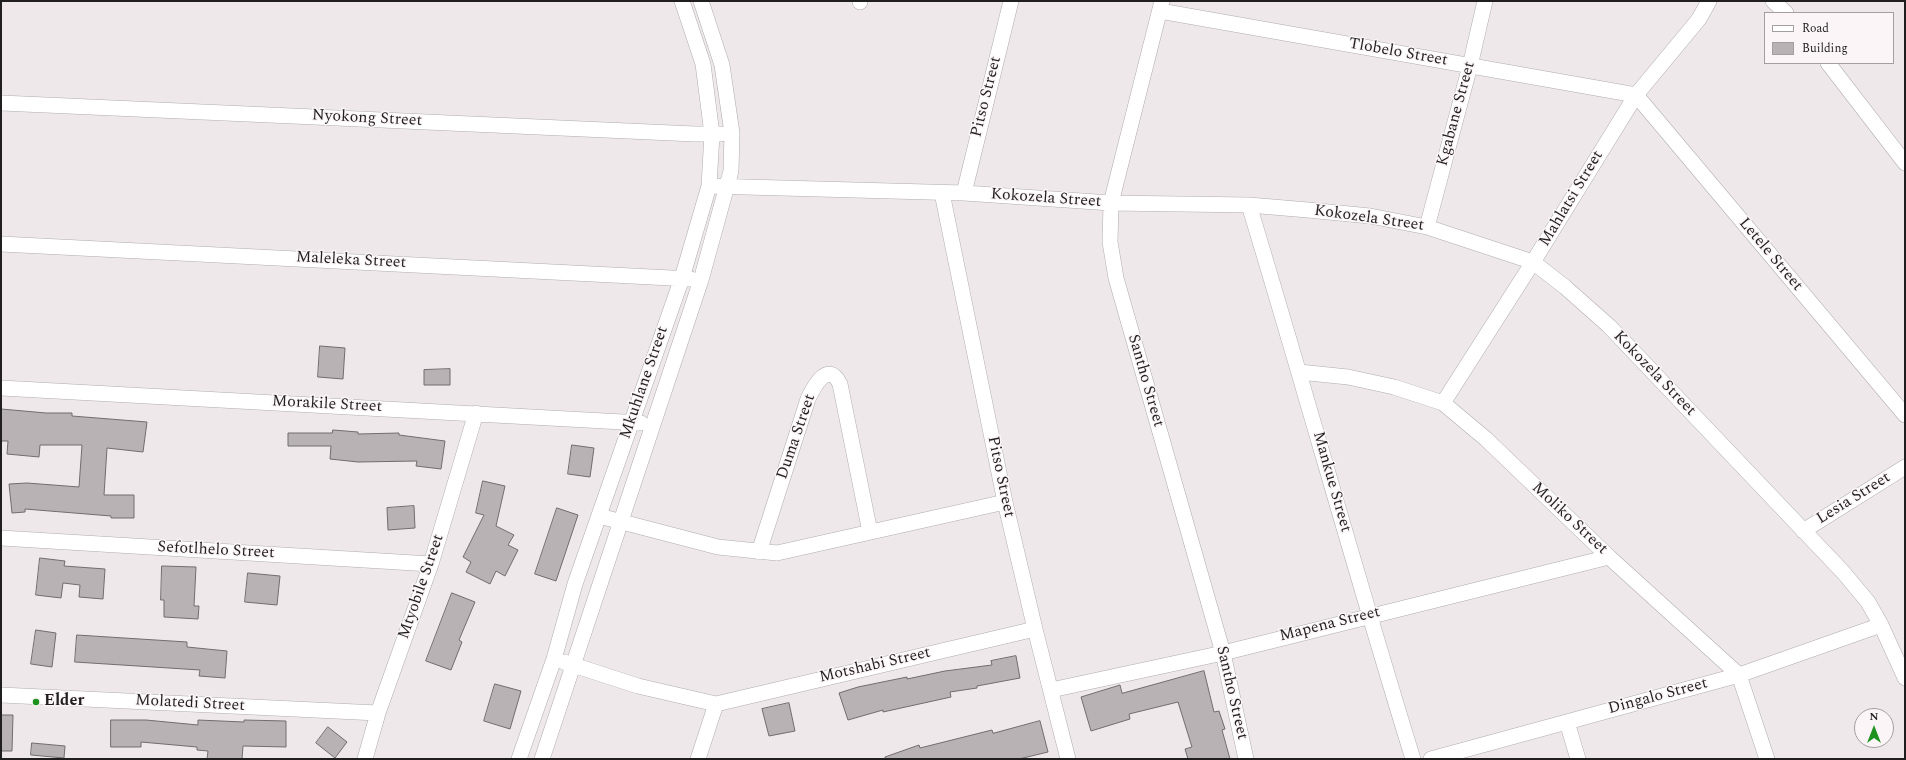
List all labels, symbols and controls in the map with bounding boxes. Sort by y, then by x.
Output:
legend [1764,12,1894,64]
text: Road [1802,19,1829,38]
street label: Tlobelo Street [1347,35,1449,71]
text: Building [1802,39,1848,58]
street label: Pitso Street [968,55,1006,139]
street label: Kgabane Street [1434,60,1480,168]
street label: Nyokong Street [311,107,423,131]
street label: Mahlatsi Street [1536,148,1608,250]
street label: Kokozela Street [990,186,1102,212]
street label: Kokozela Street [1313,202,1425,236]
street label: Letele Street [1734,214,1806,296]
street label: Maleleka Street [295,249,407,273]
street label: Mkuhlane Street [617,324,673,442]
street label: Kokozela Street [1609,328,1699,420]
street label: Santho Street [1123,332,1167,430]
street label: Duma Street [773,392,821,482]
street label: Morakile Street [271,393,383,417]
street label: Mankue Street [1307,429,1355,535]
street label: Pitso Street [982,435,1018,519]
street label: Lesia Street [1813,469,1895,529]
street label: Moliko Street [1527,479,1611,559]
street label: Mtyobile Street [395,532,449,642]
street label: Sefotlhelo Street [157,538,275,564]
street label: Mapena Street [1278,603,1382,647]
street label: Motshabi Street [818,644,932,688]
street label: Santho Street [1211,644,1251,742]
street label: Dingalo Street [1606,674,1710,720]
place label: Elder [44,692,84,712]
street label: Molatedi Street [135,692,245,716]
marker: Elder [31,697,41,707]
north arrow [1854,708,1894,748]
text: N [1870,708,1878,725]

